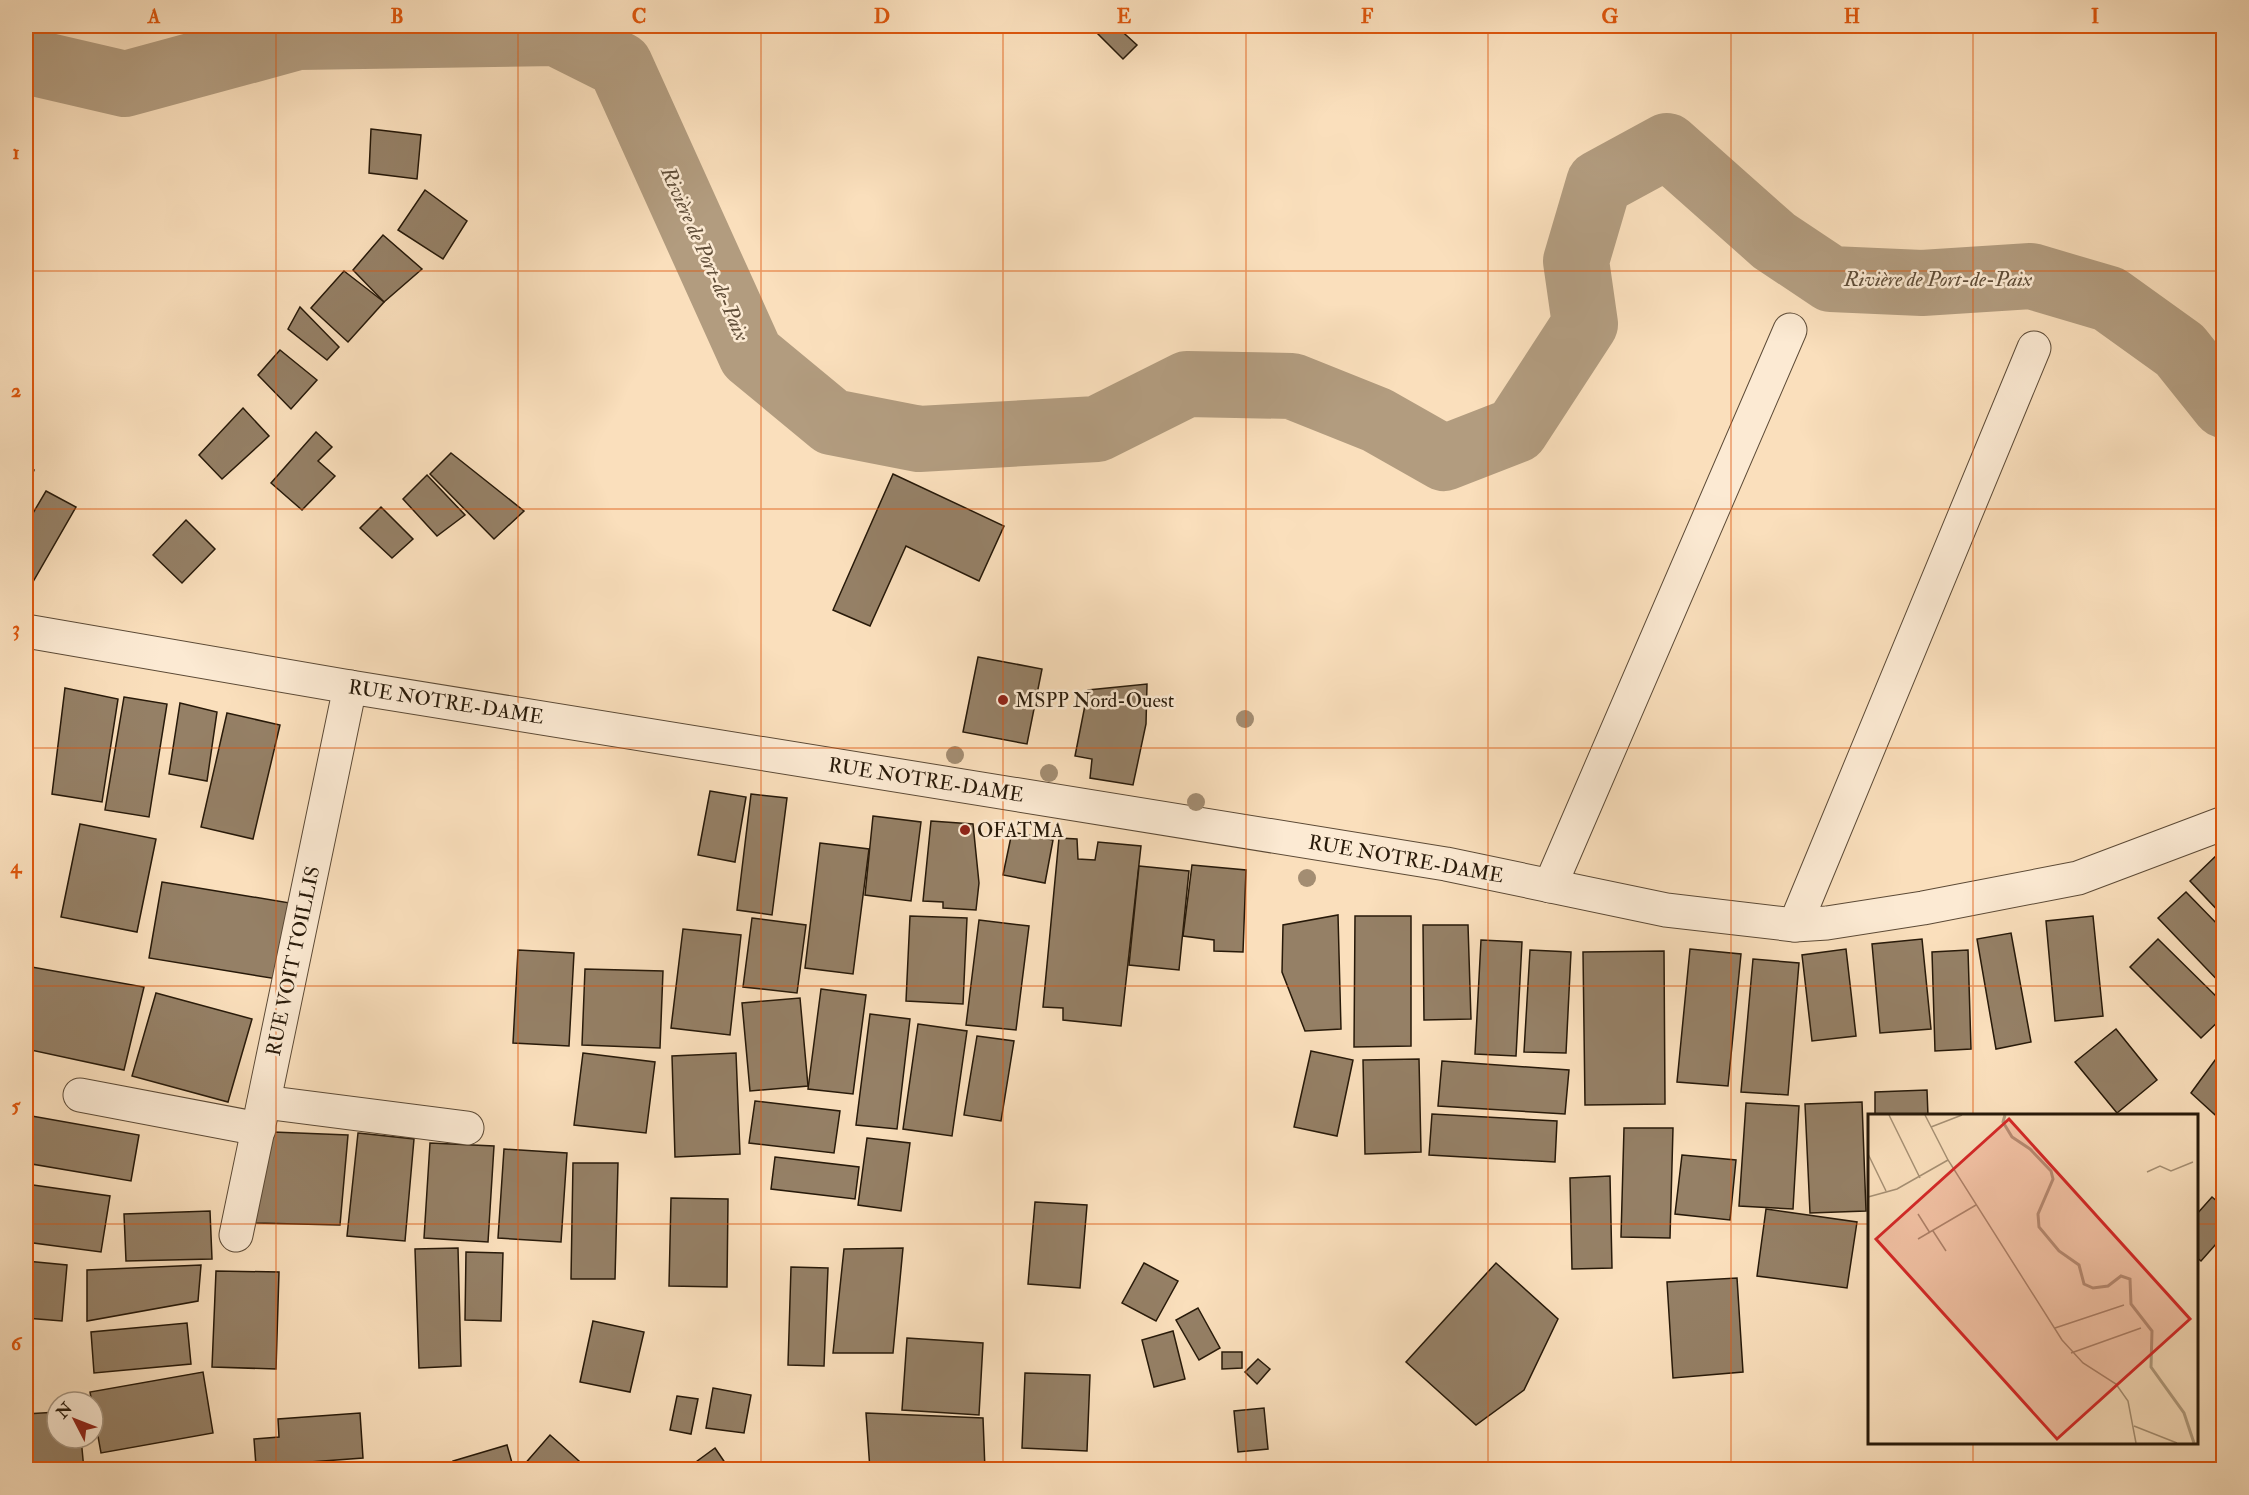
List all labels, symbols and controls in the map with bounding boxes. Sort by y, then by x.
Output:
text: A [147,4,161,29]
text: B [390,4,404,29]
text: C [632,4,646,29]
text: D [874,4,890,29]
text: E [1117,4,1132,29]
text: F [1361,4,1374,29]
text: G [1602,4,1619,29]
text: H [1844,4,1860,29]
text: I [2091,4,2099,29]
text: 1 [12,140,20,165]
water label: Rivière de Port-de-Paix [654,162,756,345]
water label: Rivière de Port-de-Paix [1843,266,2032,293]
text: 2 [11,378,21,403]
text: 3 [12,616,20,641]
street label: RUE NOTRE-DAME [346,674,546,730]
place label: MSPP Nord-Ouest [1015,688,1175,713]
marker: MSPP Nord-Ouest [996,693,1010,707]
street label: RUE NOTRE-DAME [826,752,1026,808]
place label: OFATMA [977,818,1064,843]
marker: OFATMA [958,823,972,837]
street label: RUE NOTRE-DAME [1307,830,1505,888]
text: 4 [10,854,23,879]
street label: RUE VOIT TOILLIS [261,864,325,1058]
text: 5 [12,1093,22,1118]
inset map [1868,1114,2198,1444]
text: 6 [11,1331,23,1356]
north arrow [45,1390,105,1450]
text: N [52,1398,77,1423]

